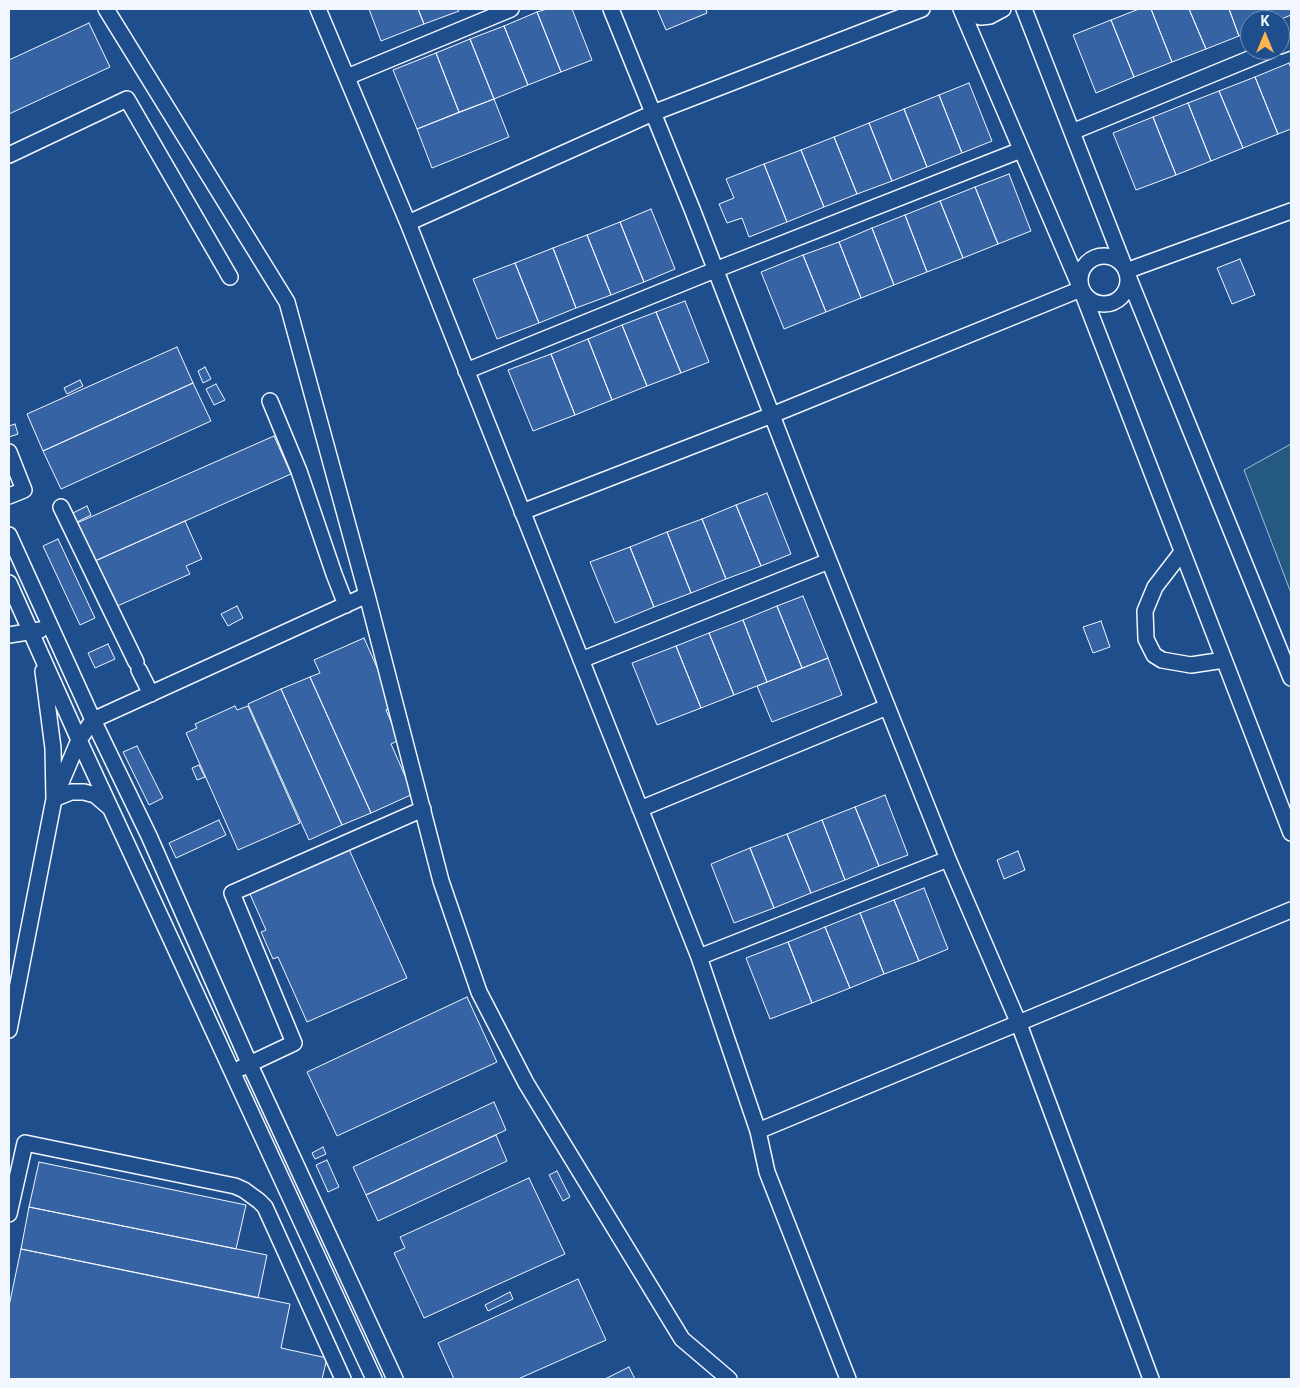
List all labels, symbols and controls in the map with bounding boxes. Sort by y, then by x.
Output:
north arrow [1240,10,1290,60]
text: K [1261,13,1269,29]

